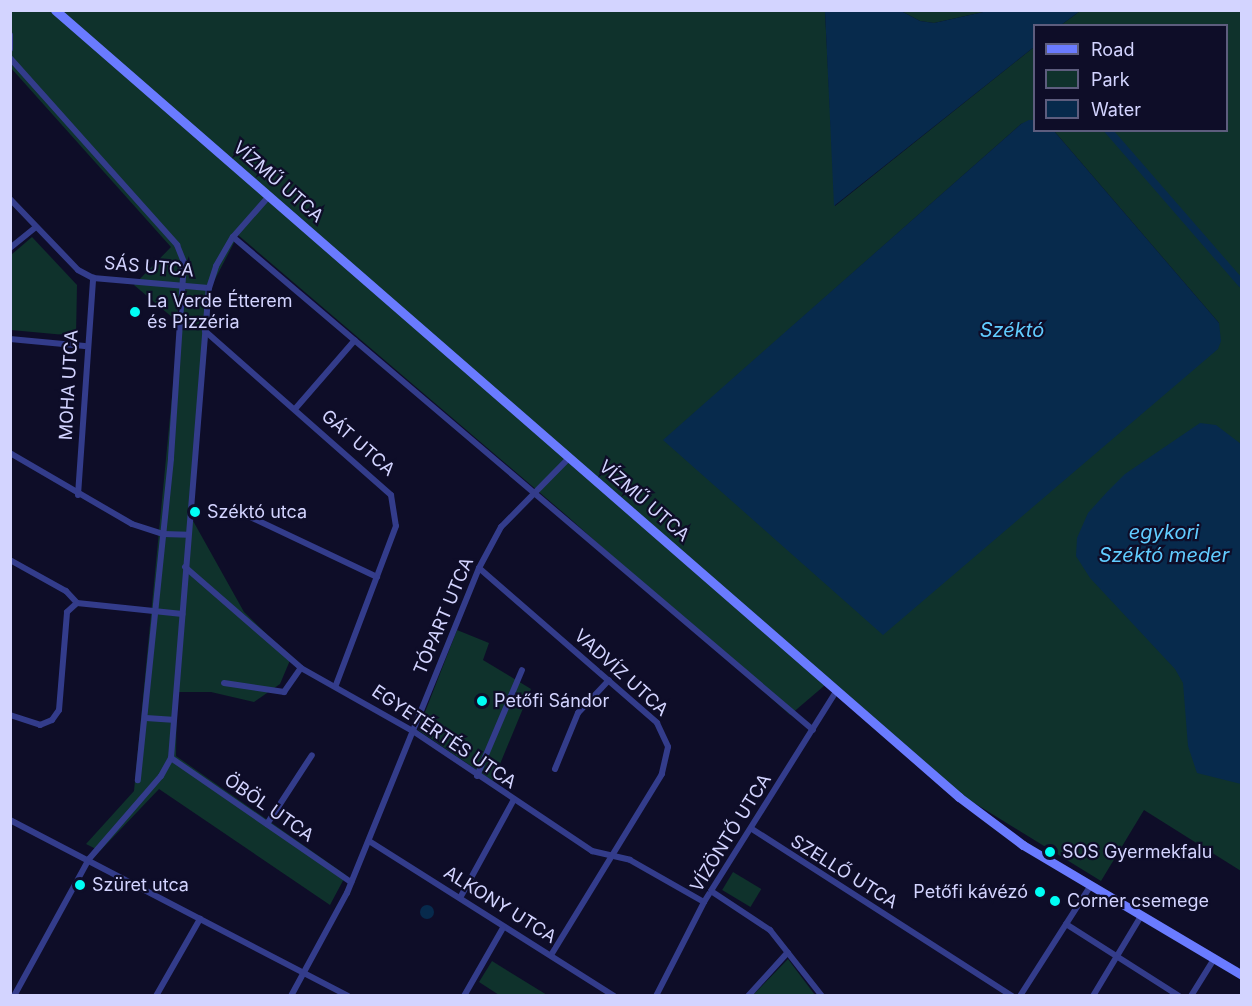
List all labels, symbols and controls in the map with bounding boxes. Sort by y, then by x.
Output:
legend [1033,24,1228,132]
text: Road [1091,39,1134,60]
text: Park [1091,69,1130,90]
text: Water [1091,99,1141,120]
street label: VÍZMŰ UTCA [228,137,328,227]
street label: SÁS UTCA [103,252,195,282]
place label: La Verde Étterem és Pizzéria [147,291,293,334]
marker: La Verde Étterem és Pizzéria [128,305,142,319]
water label: Széktó [980,318,1044,342]
street label: MOHA UTCA [55,329,83,441]
street label: GÁT UTCA [317,405,399,481]
street label: VÍZMŰ UTCA [594,456,694,546]
place label: Széktó utca [207,501,307,523]
marker: Széktó utca [188,505,202,519]
water label: egykori Széktó meder [1099,520,1229,567]
street label: TÓPART UTCA [410,554,478,678]
street label: VADVÍZ UTCA [569,625,673,721]
street label: EGYETÉRTÉS UTCA [368,681,520,793]
place label: Petőfi Sándor [494,690,609,712]
marker: Petőfi Sándor [475,694,489,708]
street label: ÖBÖL UTCA [220,769,318,847]
street label: VÍZÖNTŐ UTCA [686,770,776,896]
street label: SZELLŐ UTCA [787,831,901,913]
place label: SOS Gyermekfalu [1062,841,1212,863]
marker: SOS Gyermekfalu [1043,845,1057,859]
street label: ALKONY UTCA [440,862,560,948]
place label: Szüret utca [92,874,189,896]
marker: Szüret utca [73,878,87,892]
place label: Petőfi kávézó [913,881,1028,903]
marker: Petőfi kávézó [1033,885,1047,899]
place label: Corner csemege [1067,890,1209,912]
marker: Corner csemege [1048,894,1062,908]

